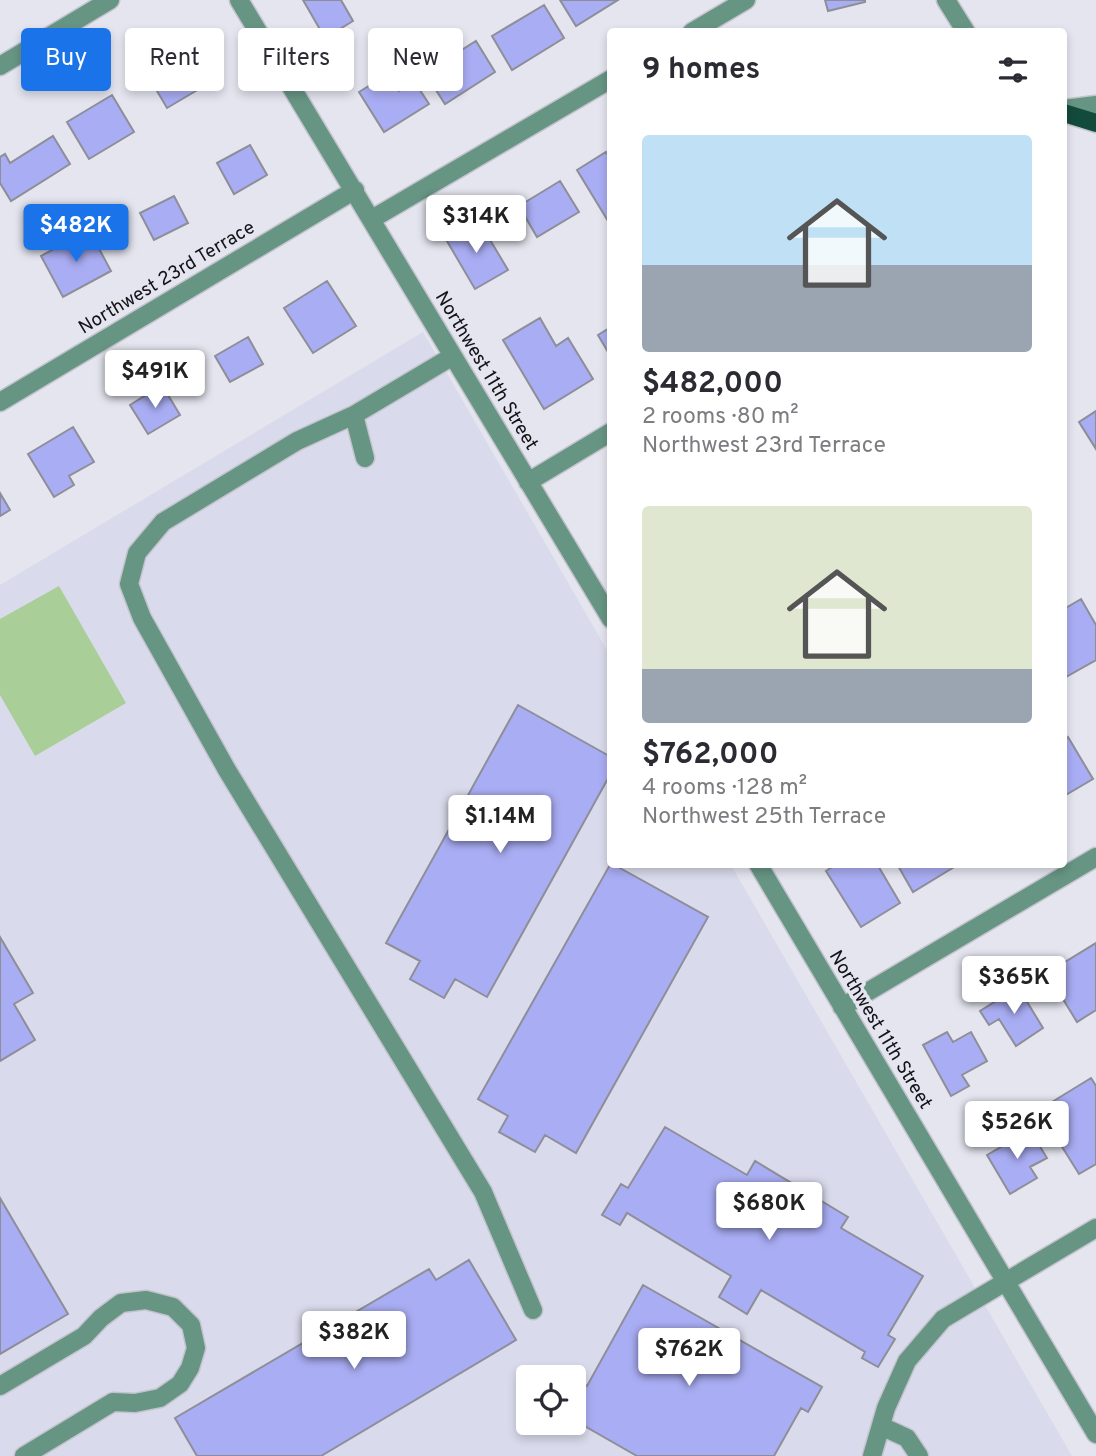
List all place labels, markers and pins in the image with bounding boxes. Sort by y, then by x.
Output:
pin: $314K [427,196,525,255]
pin: $482K [27,204,125,264]
pin: $491K [106,350,204,410]
pin: $1.14M [443,796,557,855]
pin: $365K [965,956,1063,1016]
pin: $526K [968,1102,1066,1161]
pin: $680K [720,1182,818,1242]
pin: $382K [305,1312,403,1371]
pin: $762K [640,1328,738,1388]

